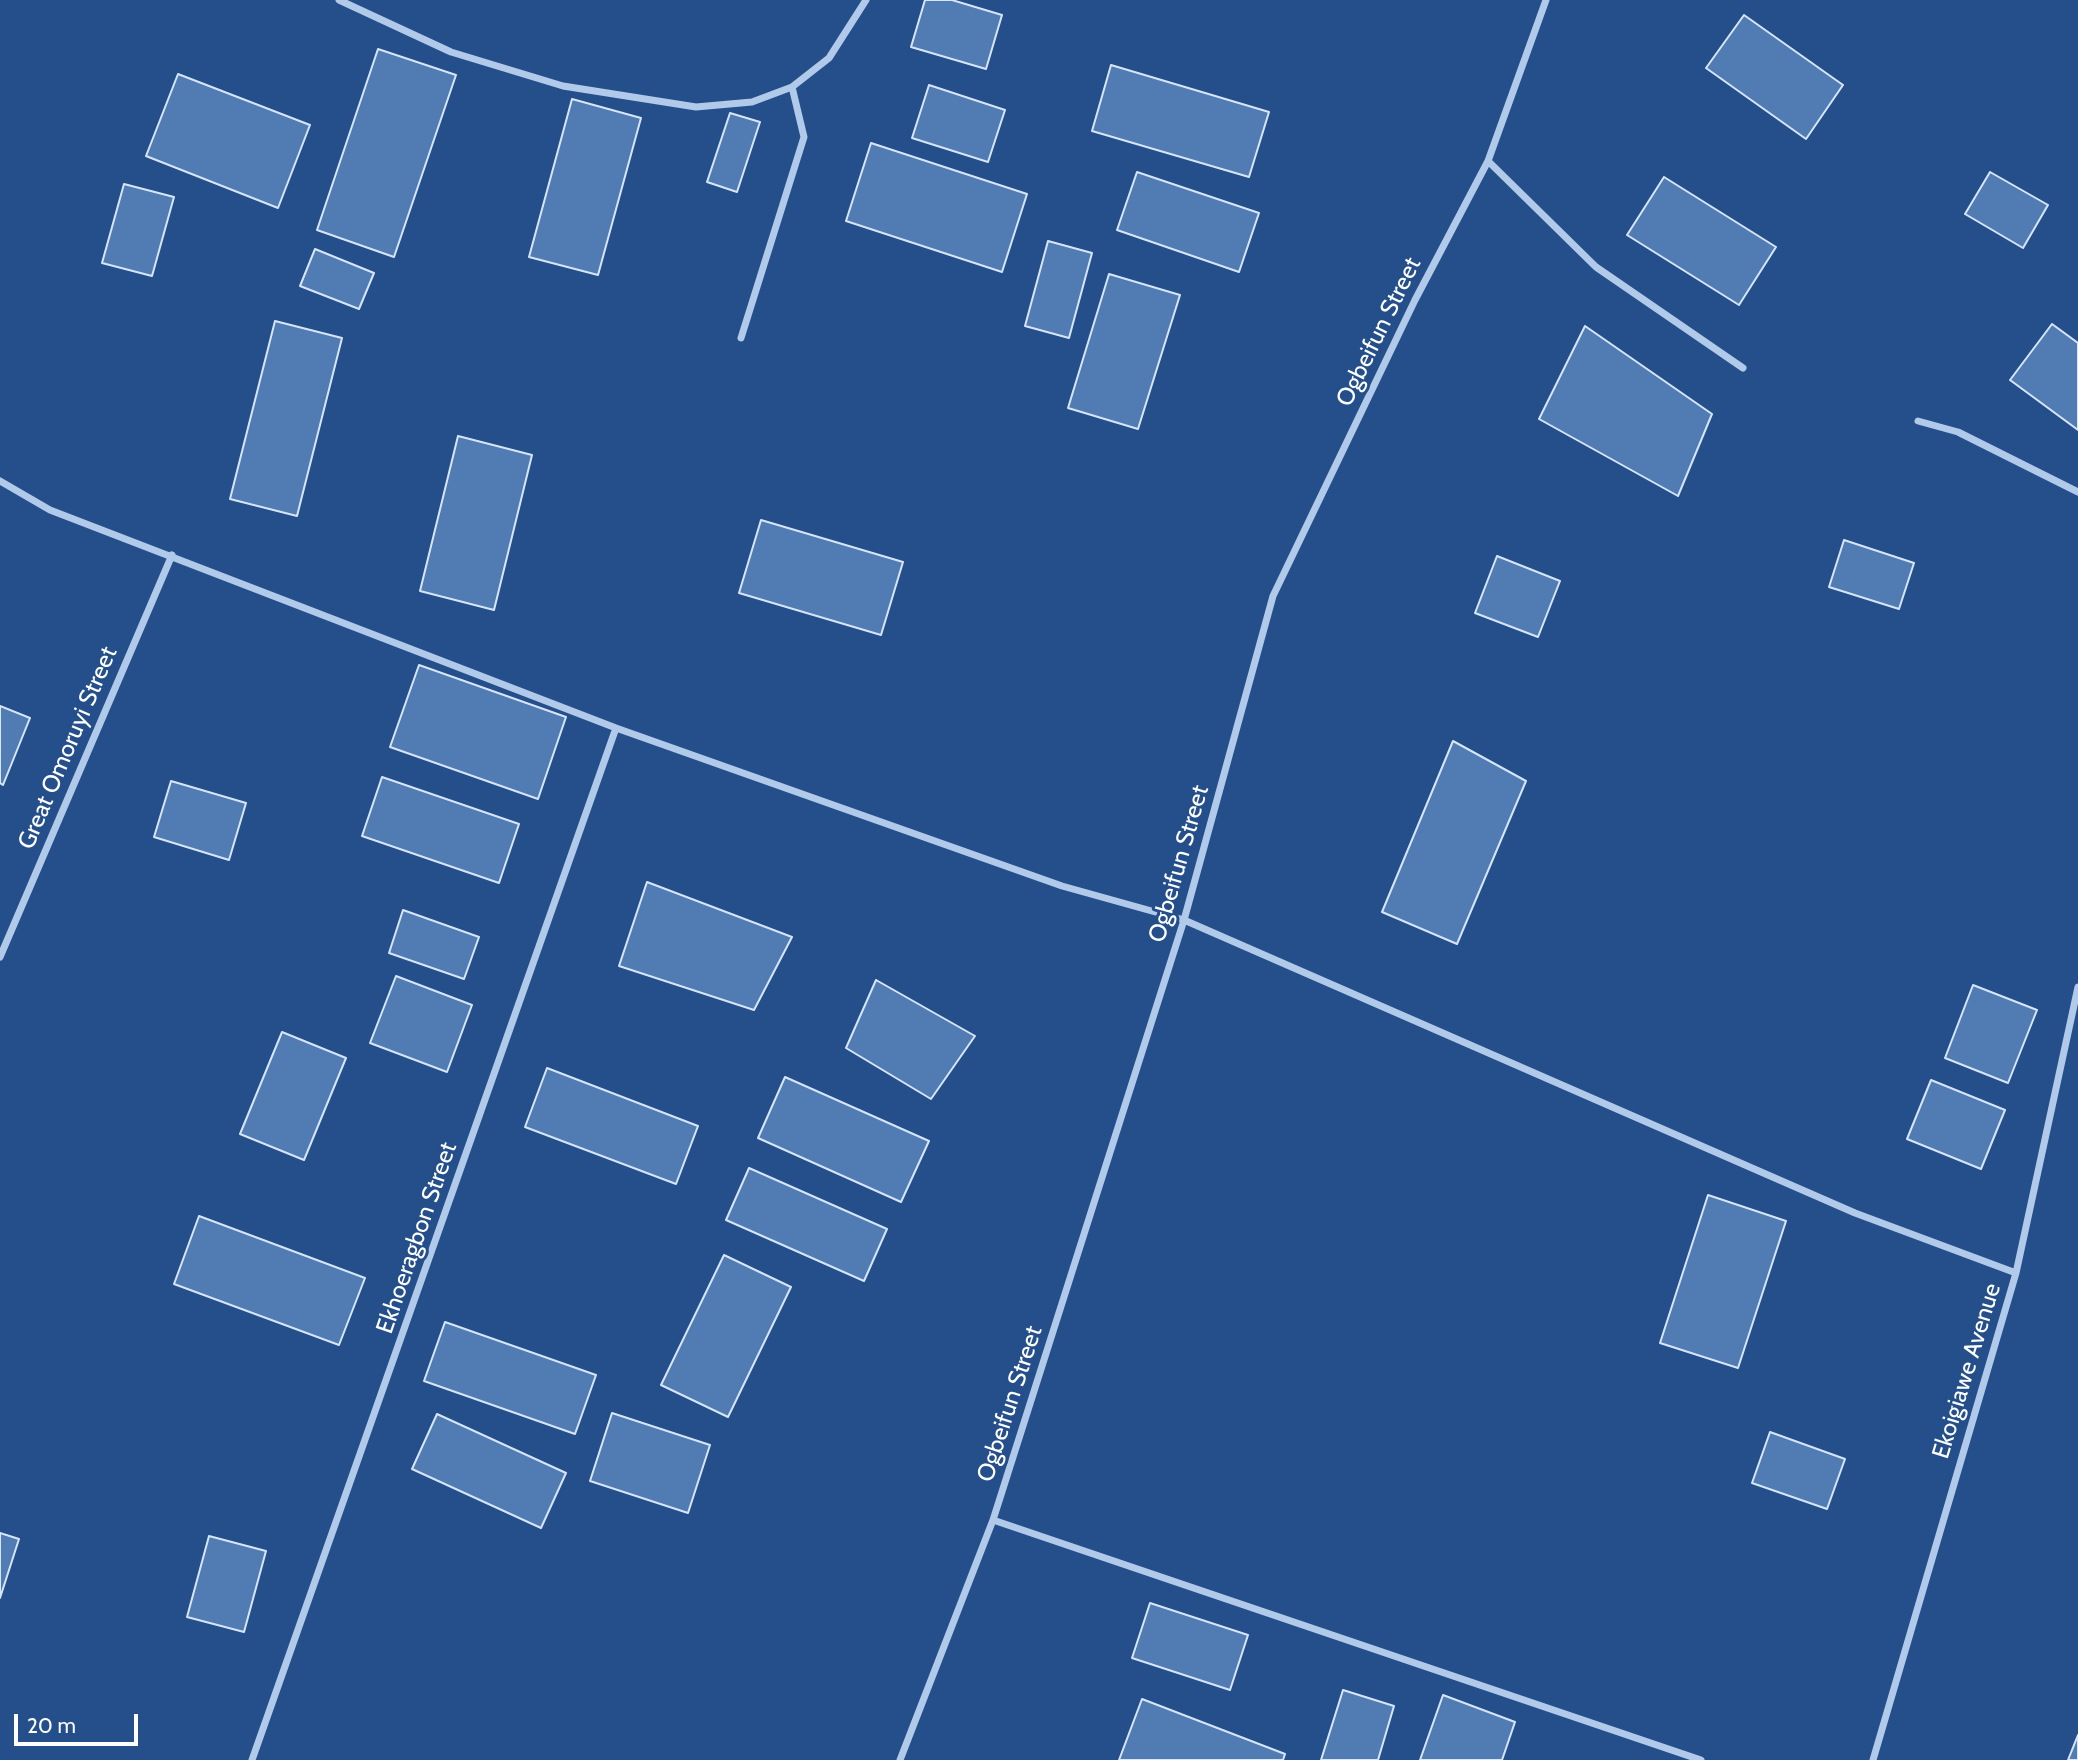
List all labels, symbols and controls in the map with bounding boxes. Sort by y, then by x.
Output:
street label: Ogbeifun Street [1331,253,1427,411]
street label: Great Omoruyi Street [12,642,124,854]
street label: Ogbeifun Street [1143,782,1215,946]
street label: Ekhoeragbon Street [371,1139,463,1337]
street label: Ekoigiawe Avenue [1927,1280,2007,1462]
street label: Ogbeifun Street [971,1323,1049,1485]
scale bar [18,1700,142,1744]
text: 20 m [27,1713,76,1738]

